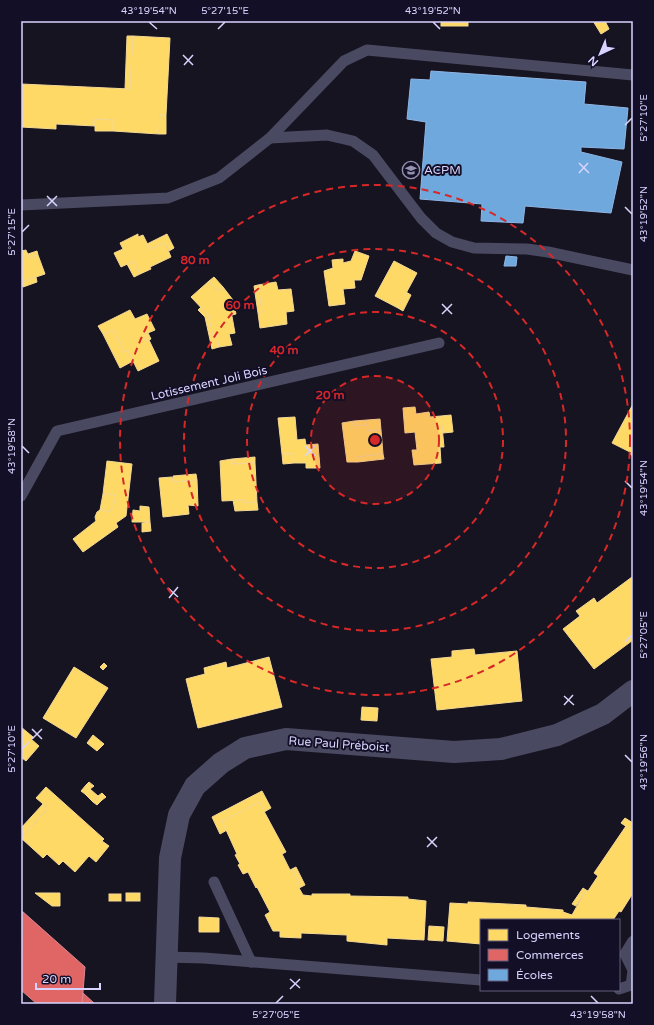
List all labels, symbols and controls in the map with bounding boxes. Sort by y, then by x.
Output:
text: 43°19'54"N [121,5,177,17]
text: 5°27'15"E [201,5,249,17]
text: 43°19'52"N [405,5,461,17]
north arrow [580,34,620,74]
text: N [586,53,601,69]
text: 5°27'10"E [638,94,650,142]
school or university icon: ACPM [401,160,421,180]
place label: ACPM [424,163,461,177]
text: 43°19'52"N [638,186,650,242]
text: 5°27'15"E [6,208,18,256]
text: 80 m [180,253,210,267]
text: 60 m [225,298,255,312]
text: 40 m [269,343,299,357]
street label: Lotissement Joli Bois [149,363,269,403]
text: 20 m [315,388,345,402]
text: 43°19'58"N [6,418,18,474]
centre of rings [368,433,382,447]
text: 43°19'54"N [638,460,650,516]
text: 5°27'05"E [638,611,650,659]
text: 5°27'10"E [6,725,18,773]
street label: Rue Paul Préboist [288,733,390,755]
text: 43°19'56"N [638,734,650,790]
legend [480,919,620,991]
text: Logements [516,928,580,942]
text: Commerces [516,948,584,962]
scale bar [36,965,100,991]
text: Écoles [516,968,553,982]
text: 20 m [42,972,71,986]
text: 5°27'05"E [252,1009,300,1021]
text: 43°19'58"N [570,1009,626,1021]

